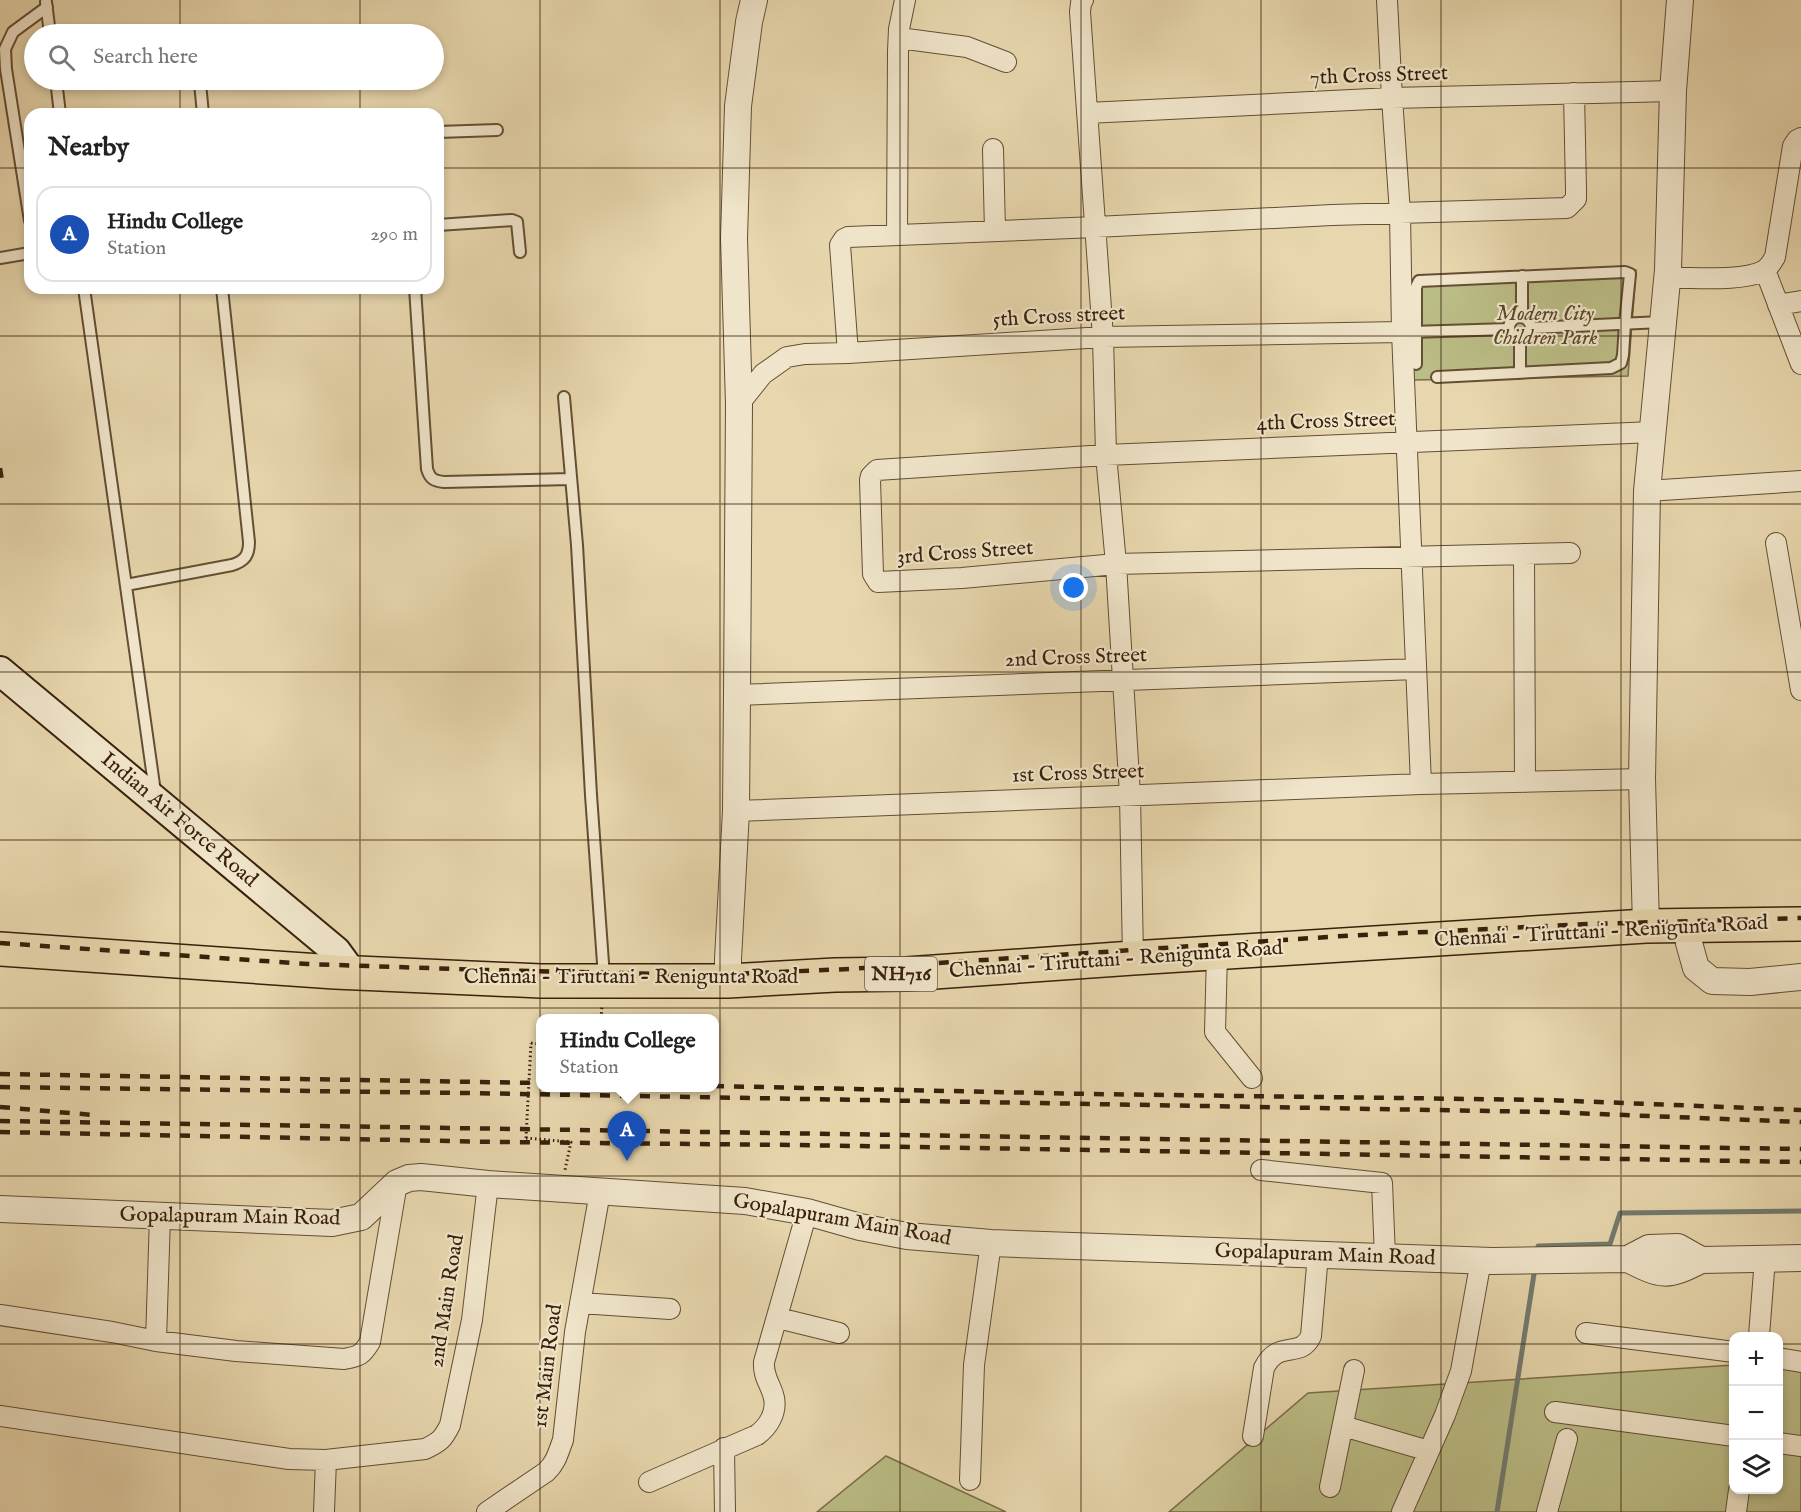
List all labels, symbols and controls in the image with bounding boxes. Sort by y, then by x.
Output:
search box [24,24,444,90]
icon: search [45,41,78,74]
text: Search here [93,43,198,71]
street label: 7th Cross Street [1309,60,1449,92]
text: Nearby [48,131,129,164]
text: Hindu College [107,208,243,236]
text: A [63,222,76,247]
text: 290 m [370,222,418,247]
text: Station [107,236,166,261]
street label: 5th Cross street [992,300,1126,334]
park label: Modern City Children Park [1493,301,1598,352]
street label: 4th Cross Street [1256,406,1396,438]
street label: 3rd Cross Street [896,535,1034,571]
your location [1059,573,1088,602]
street label: 2nd Cross Street [1004,642,1148,674]
street label: Indian Air Force Road [95,746,264,894]
street label: 1st Cross Street [1011,758,1145,790]
street label: Chennai - Tiruttani - Renigunta Road [1433,910,1770,954]
street label: Chennai - Tiruttani - Renigunta Road [948,935,1285,985]
road number: NH716 [865,957,937,991]
street label: Chennai - Tiruttani - Renigunta Road [464,964,799,991]
popup [536,1014,719,1092]
text: Hindu College [559,1027,696,1055]
text: Station [559,1055,619,1080]
pin: A [608,1112,646,1161]
street label: Gopalapuram Main Road [731,1188,954,1253]
street label: Gopalapuram Main Road [119,1202,341,1232]
street label: 2nd Main Road [423,1232,471,1370]
street label: Gopalapuram Main Road [1214,1238,1437,1272]
street label: 1st Main Road [527,1302,569,1430]
map controls [1729,1332,1783,1494]
button: + [1729,1332,1783,1386]
button: − [1729,1386,1783,1440]
button: layers [1729,1440,1783,1494]

